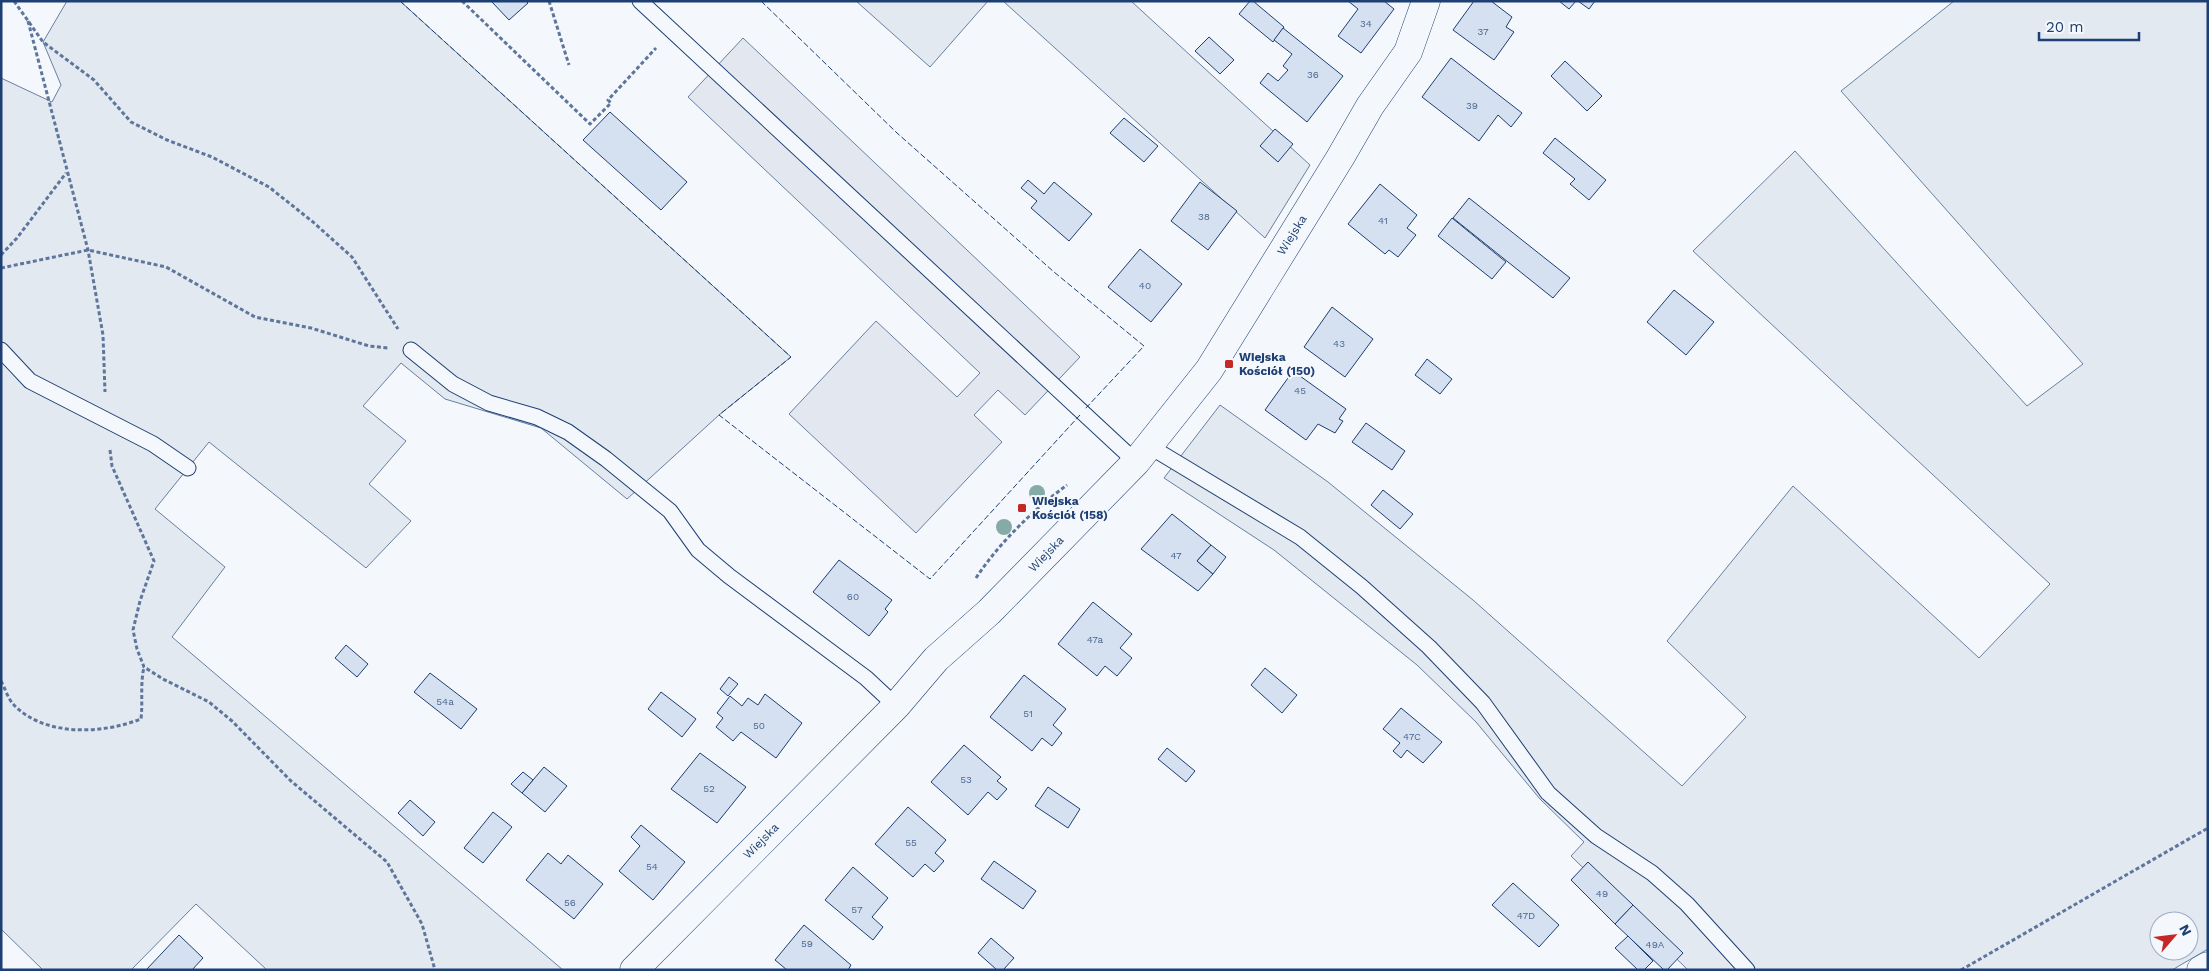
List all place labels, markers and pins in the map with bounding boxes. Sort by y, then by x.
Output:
place label: Wiejska Kościół (150) [1239,350,1315,378]
marker: Wiejska Kościół (150) [1223,358,1235,370]
place label: Wiejska Kościół (158) [1032,494,1108,522]
marker: Wiejska Kościół (158) [1016,502,1028,514]

